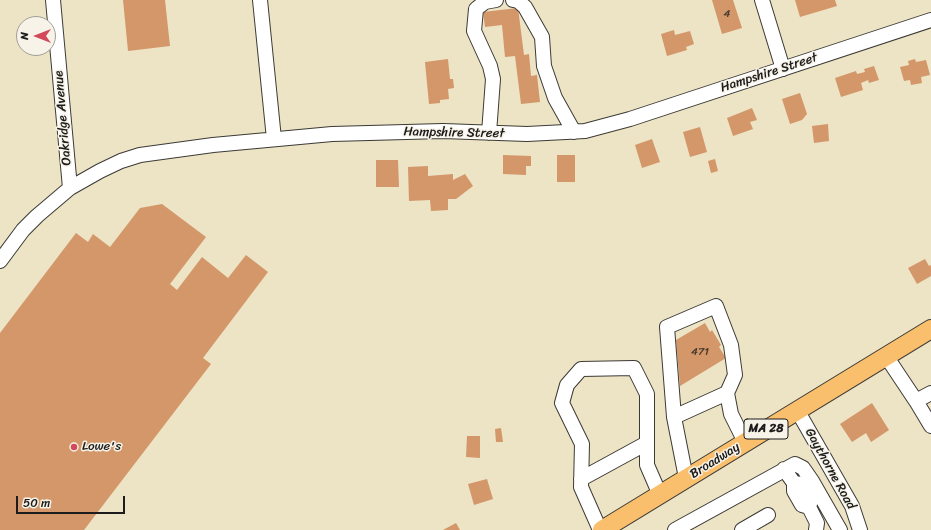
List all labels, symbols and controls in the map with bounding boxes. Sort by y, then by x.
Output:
house number: 4 [724,7,730,21]
north arrow [16,16,56,56]
text: N [15,32,34,40]
street label: Hampshire Street [719,50,819,96]
street label: Oakridge Avenue [51,70,75,166]
street label: Hampshire Street [403,124,505,142]
house number: 471 [691,345,709,359]
road number: MA 28 [744,419,788,439]
street label: Gaythorne Road [801,426,859,512]
place label: Lowe's [82,439,121,455]
street label: Broadway [687,440,743,482]
marker: Lowe's [69,442,79,452]
scale bar [18,488,127,514]
text: 50 m [23,492,50,514]

